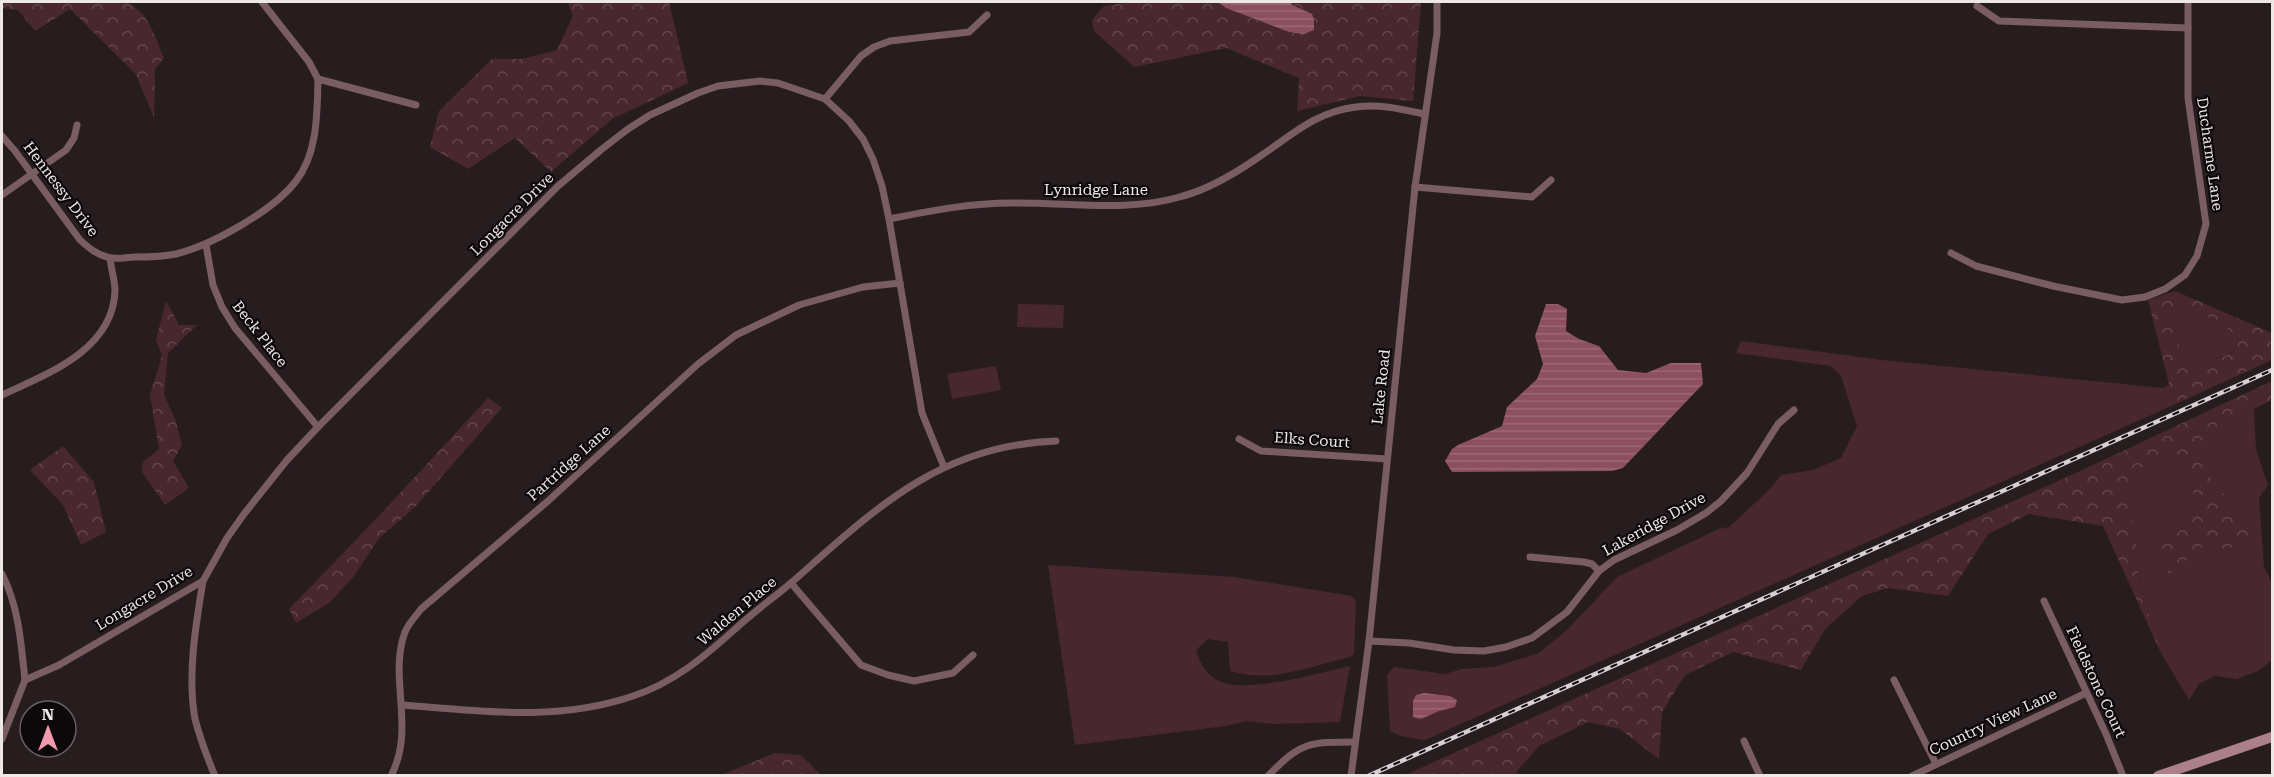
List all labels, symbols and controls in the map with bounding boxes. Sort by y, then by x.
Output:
street label: Ducharme Lane [2193,96,2227,212]
street label: Hennessy Drive [19,138,103,240]
street label: Longacre Drive [467,169,557,259]
street label: Lynridge Lane [1044,181,1148,199]
street label: Beck Place [229,297,291,371]
street label: Lake Road [1368,348,1394,425]
street label: Partridge Lane [524,421,614,505]
street label: Elks Court [1274,428,1351,452]
street label: Lakeridge Drive [1599,488,1709,560]
street label: Longacre Drive [92,562,196,634]
street label: Walden Place [694,573,780,649]
street label: Fieldstone Court [2062,623,2130,741]
street label: Country View Lane [1926,685,2060,759]
north arrow [18,699,78,759]
text: N [42,705,54,724]

